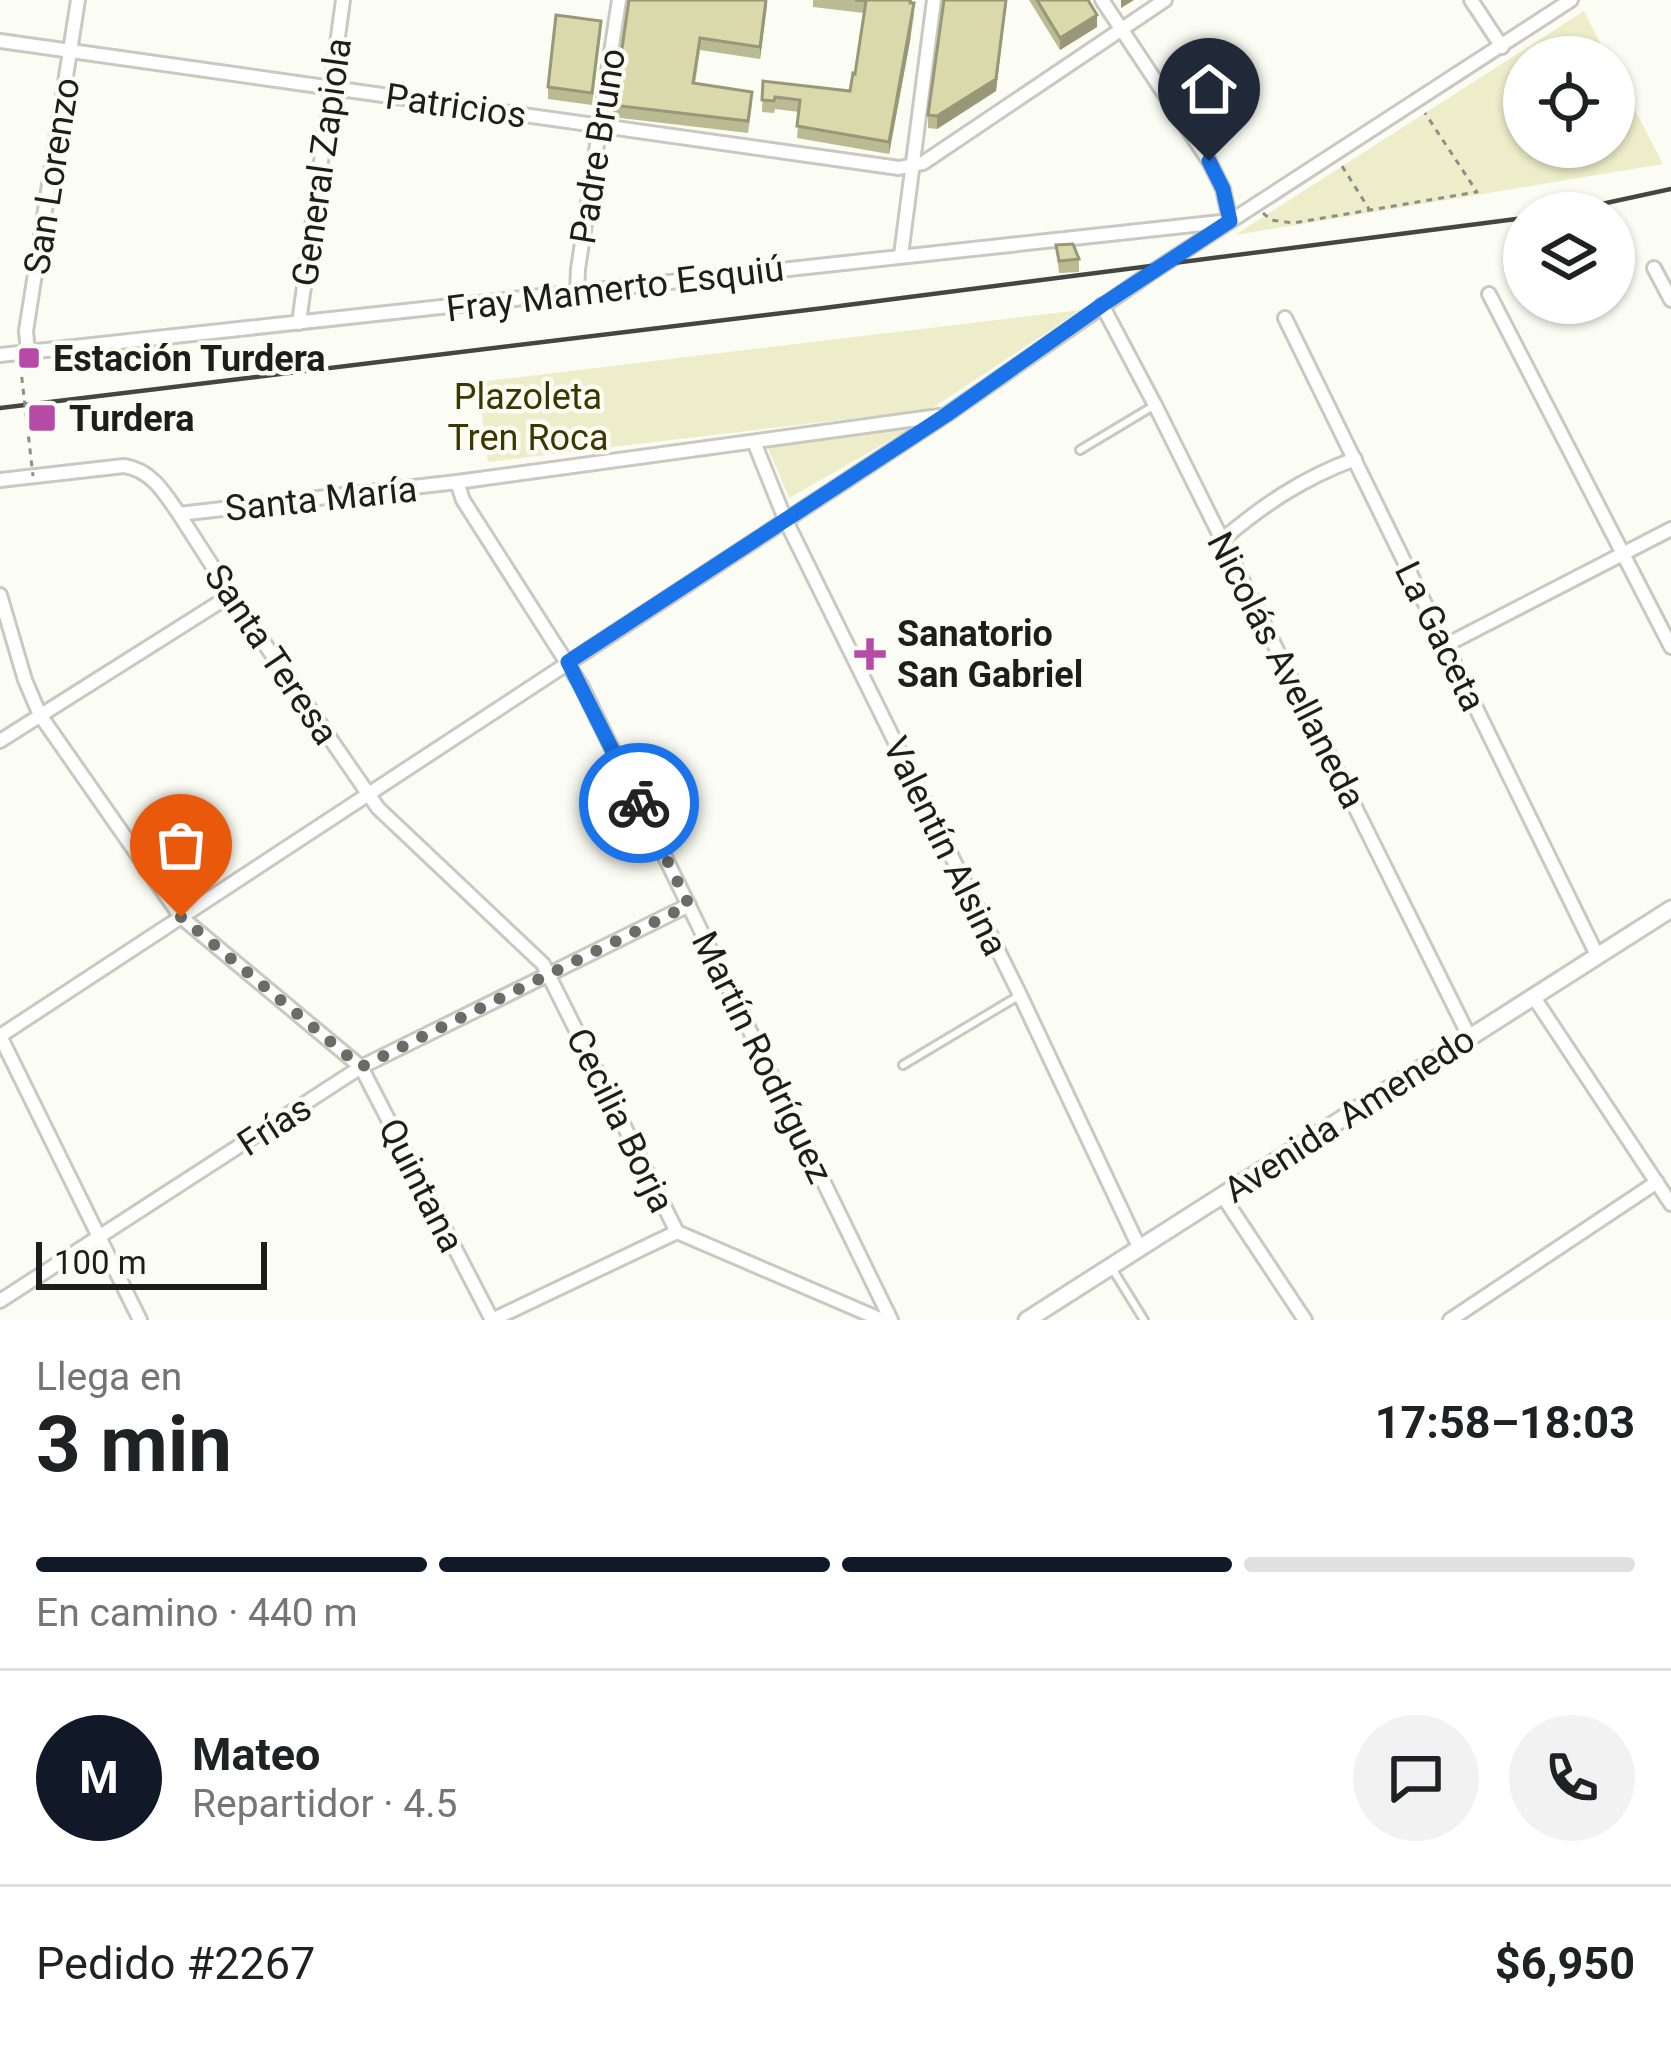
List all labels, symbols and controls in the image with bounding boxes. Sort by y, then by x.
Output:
street label: General Zapiola [284,35,360,289]
map controls [1503,36,1635,324]
button: locate [1503,36,1635,168]
pin [1158,38,1260,161]
street label: Padre Bruno [562,45,634,247]
icon: home [1176,56,1242,122]
street label: San Lorenzo [16,75,88,278]
street label: Patricios [383,75,529,137]
button: layers [1503,192,1635,324]
street label: Fray Mamerto Esquiú [444,247,786,331]
place label: Estación Turdera [53,338,326,380]
marker: Estación Turdera [16,345,42,371]
park label: Plazoleta Tren Roca [447,376,609,459]
place label: Turdera [69,398,195,440]
marker: Turdera [26,402,58,434]
street label: Santa María [223,468,419,530]
street label: Nicolás Avellaneda [1198,525,1374,816]
street label: La Gaceta [1386,555,1494,718]
street label: Santa Teresa [196,556,347,753]
place label: Sanatorio San Gabriel [897,613,1083,696]
marker: Sanatorio San Gabriel [854,638,886,670]
street label: Valentín Alsina [874,730,1016,963]
courier [579,743,699,863]
icon: bike [606,770,672,836]
pin [130,794,232,917]
icon: bag [148,812,214,878]
street label: Martín Rodríguez [683,925,841,1190]
street label: Avenida Amenedo [1216,1018,1483,1212]
street label: Cecilia Borja [557,1022,683,1219]
street label: Frías [230,1087,319,1165]
street label: Quintana [370,1112,473,1259]
scale bar [36,1236,267,1289]
text: 100 m [54,1243,147,1282]
text: Llega en [36,1354,182,1400]
text: 17:58–18:03 [1375,1396,1635,1449]
text: 3 min [36,1399,232,1490]
text: En camino · 440 m [36,1590,358,1636]
button: chat [1353,1715,1479,1841]
button: phone [1509,1715,1635,1841]
text: Mateo [192,1728,320,1781]
text: M [79,1751,119,1804]
text: Repartidor · 4.5 [192,1781,457,1827]
text: Pedido #2267 [36,1937,315,1990]
text: $6,950 [1495,1937,1635,1990]

